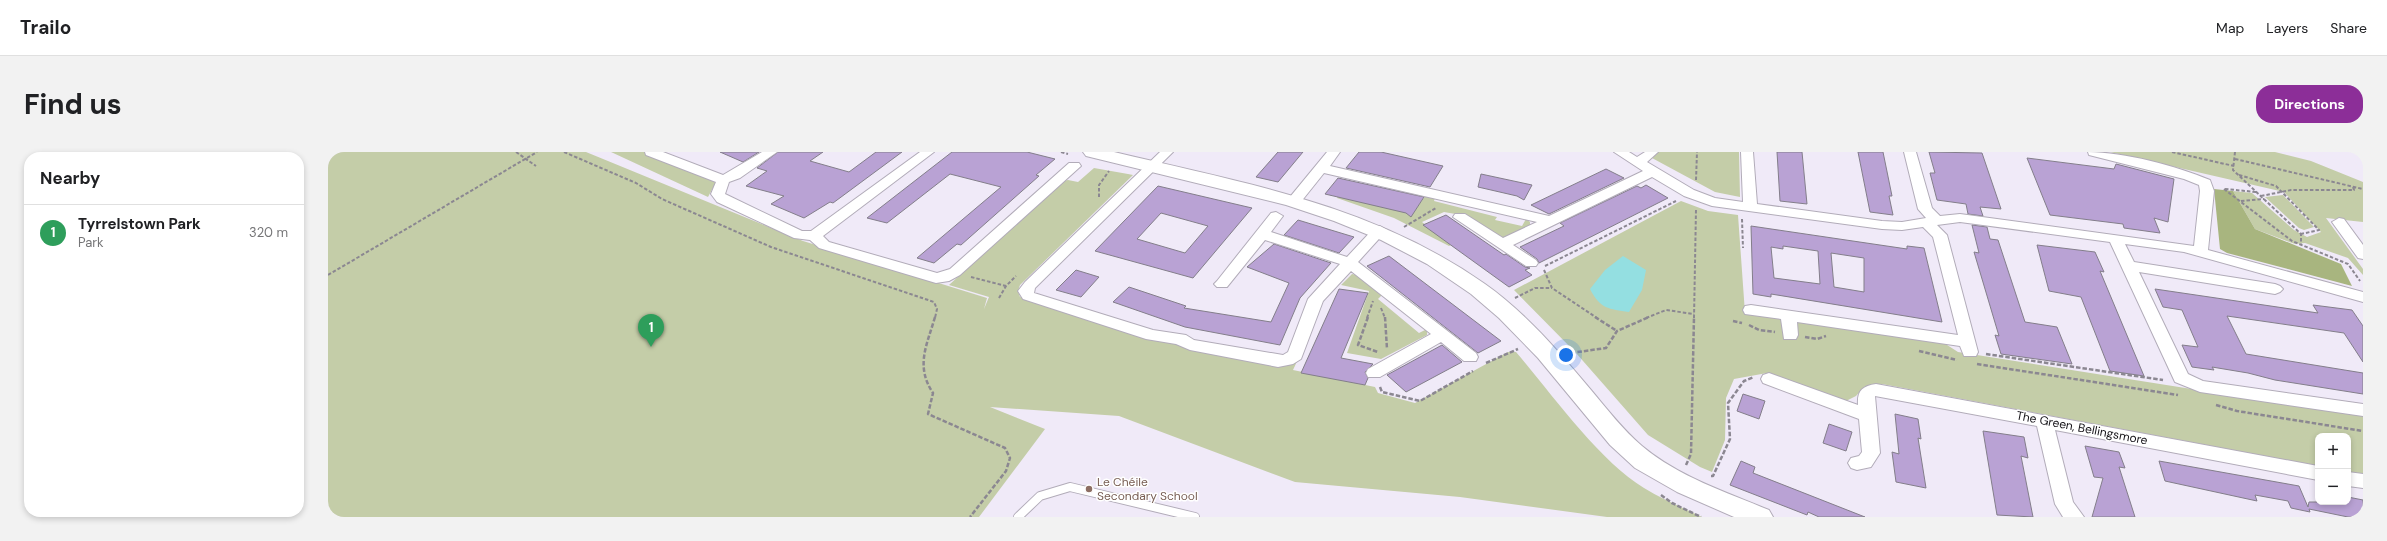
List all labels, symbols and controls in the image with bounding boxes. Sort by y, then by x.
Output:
text: Trailo [20,15,71,40]
text: Map [2216,19,2244,37]
text: Layers [2266,19,2308,37]
text: Share [2330,19,2367,37]
button: Directions [2256,85,2363,123]
text: Find us [24,86,122,123]
text: Nearby [40,167,100,189]
text: Tyrrelstown Park [78,214,201,234]
text: 1 [51,224,55,241]
text: 320 m [249,224,288,241]
text: Park [78,234,104,251]
pin: 1 [638,314,664,347]
your location [1556,345,1576,365]
street label: The Green, Bellingsmore [2015,407,2149,449]
map controls [2315,433,2351,505]
button: + [2315,433,2351,469]
button: − [2315,469,2351,505]
place label: Le Chéile Secondary School [1097,474,1198,504]
marker: Le Chéile Secondary School [1084,484,1094,494]

